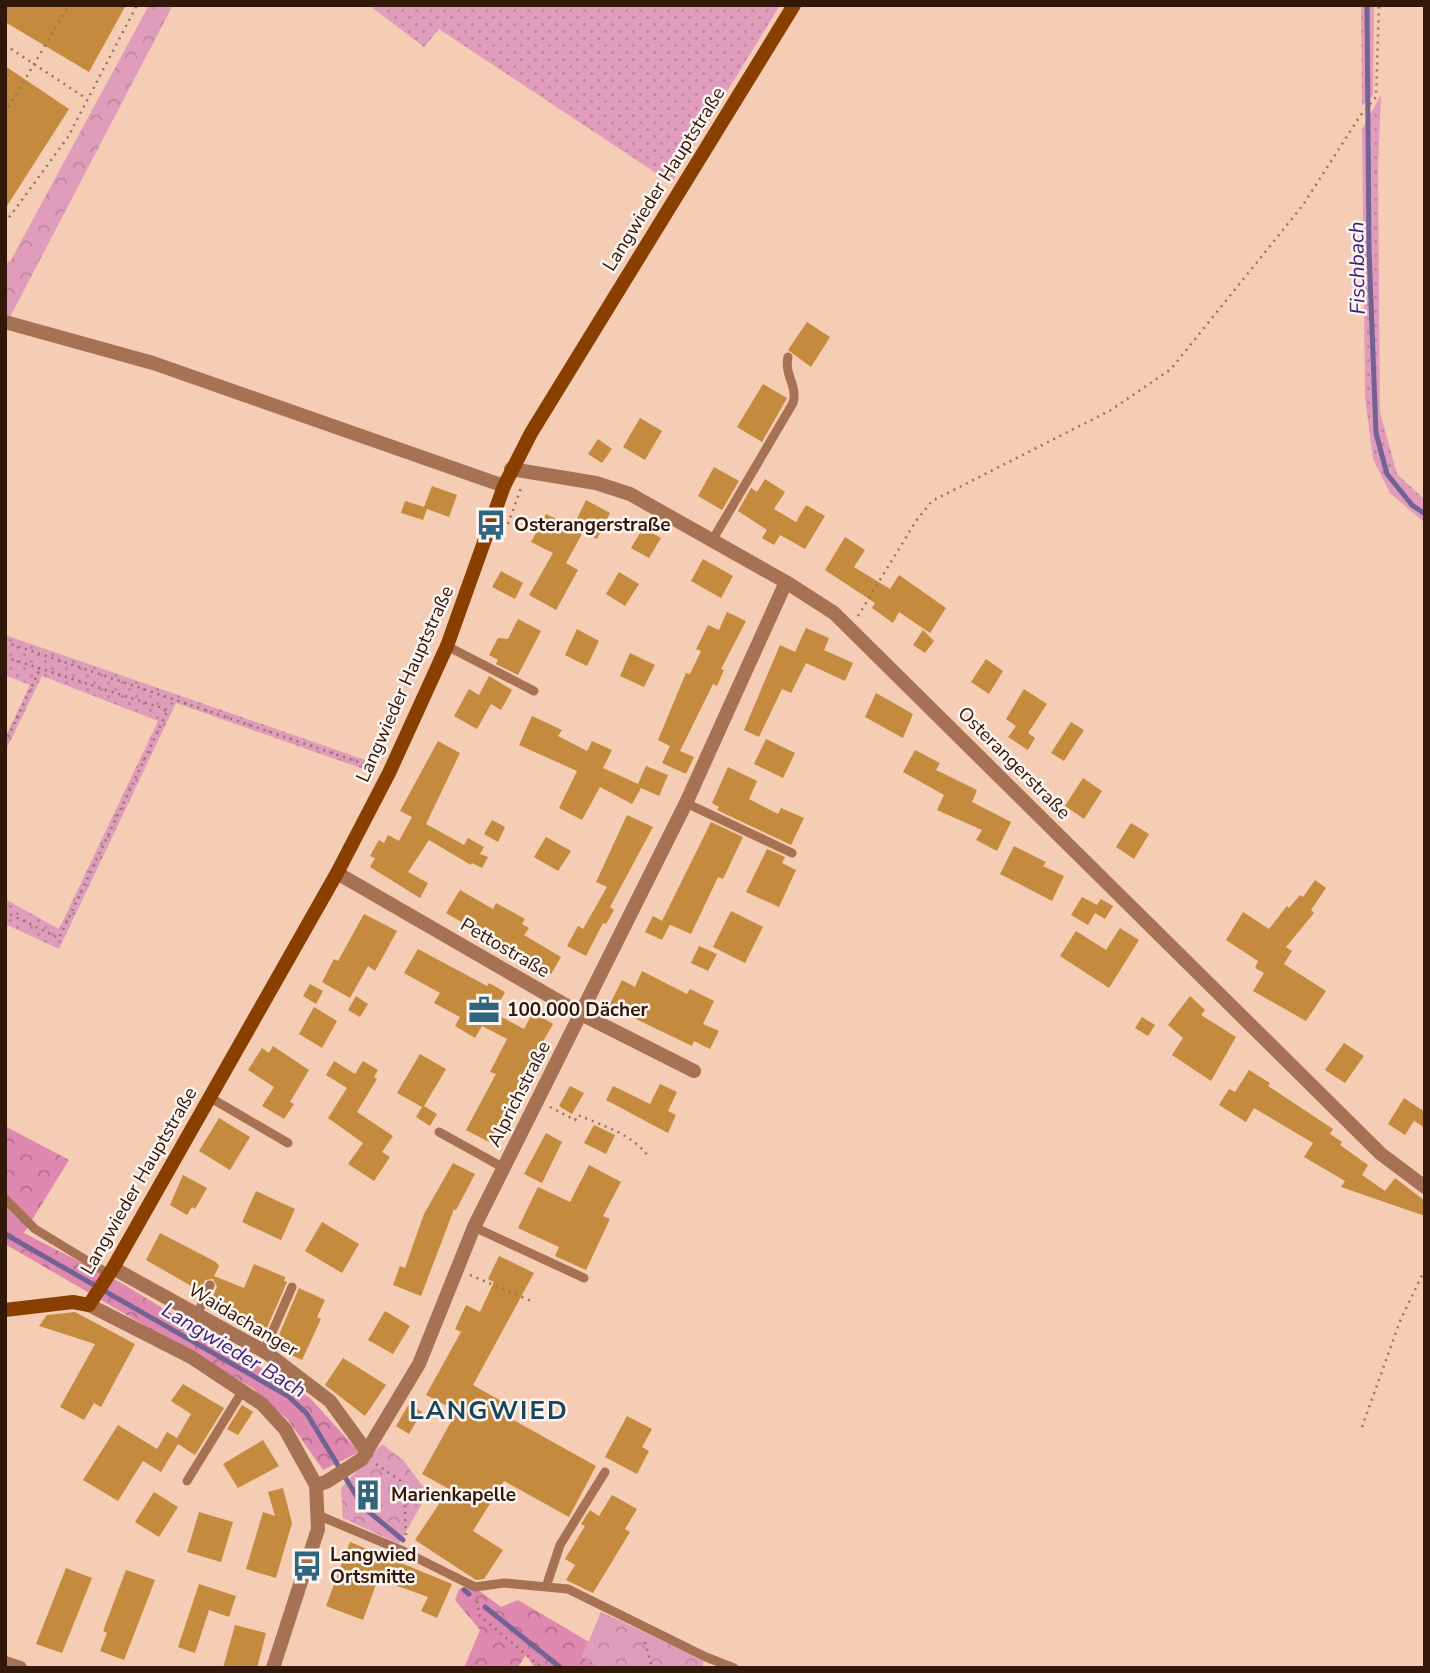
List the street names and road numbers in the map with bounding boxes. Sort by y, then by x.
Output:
street label: Langwieder Hauptstraße [597,82,731,276]
street label: Langwieder Hauptstraße [350,582,460,786]
street label: Osterangerstraße [952,701,1076,825]
street label: Pettostraße [455,912,555,984]
street label: Alprichstraße [481,1037,557,1151]
street label: Langwieder Hauptstraße [75,1082,203,1280]
street label: Waidachanger [183,1277,303,1363]

